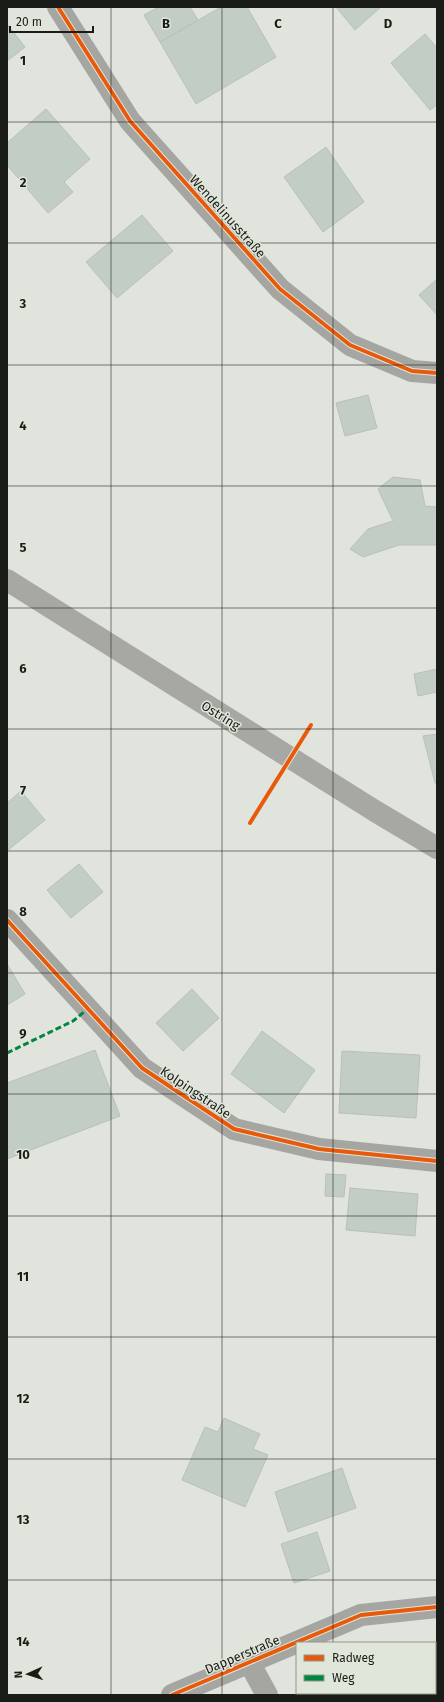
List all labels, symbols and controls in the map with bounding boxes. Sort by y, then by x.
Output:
scale bar [10,8,93,34]
text: 20 m [16,15,42,29]
text: B [162,16,170,31]
text: C [274,16,282,31]
text: D [384,16,393,31]
text: 1 [20,53,26,68]
street label: Wendelinusstraße [187,172,269,261]
text: 2 [20,175,27,190]
text: 3 [19,296,27,311]
text: 4 [19,418,27,433]
text: 5 [20,540,27,555]
text: 6 [19,661,27,676]
street label: Ostring [199,698,243,733]
text: 7 [20,783,26,798]
text: 8 [19,904,27,919]
text: 9 [19,1026,27,1041]
street label: Kolpingstraße [158,1063,234,1121]
text: 10 [16,1147,30,1162]
text: 11 [17,1269,29,1284]
text: 12 [17,1391,30,1406]
text: 13 [17,1512,30,1527]
street label: Dapperstraße [203,1632,282,1677]
text: 14 [16,1634,30,1649]
legend [296,1642,436,1694]
text: Radweg [332,1651,375,1665]
north arrow [8,1654,48,1694]
text: N [12,1671,25,1678]
text: Weg [332,1671,355,1685]

